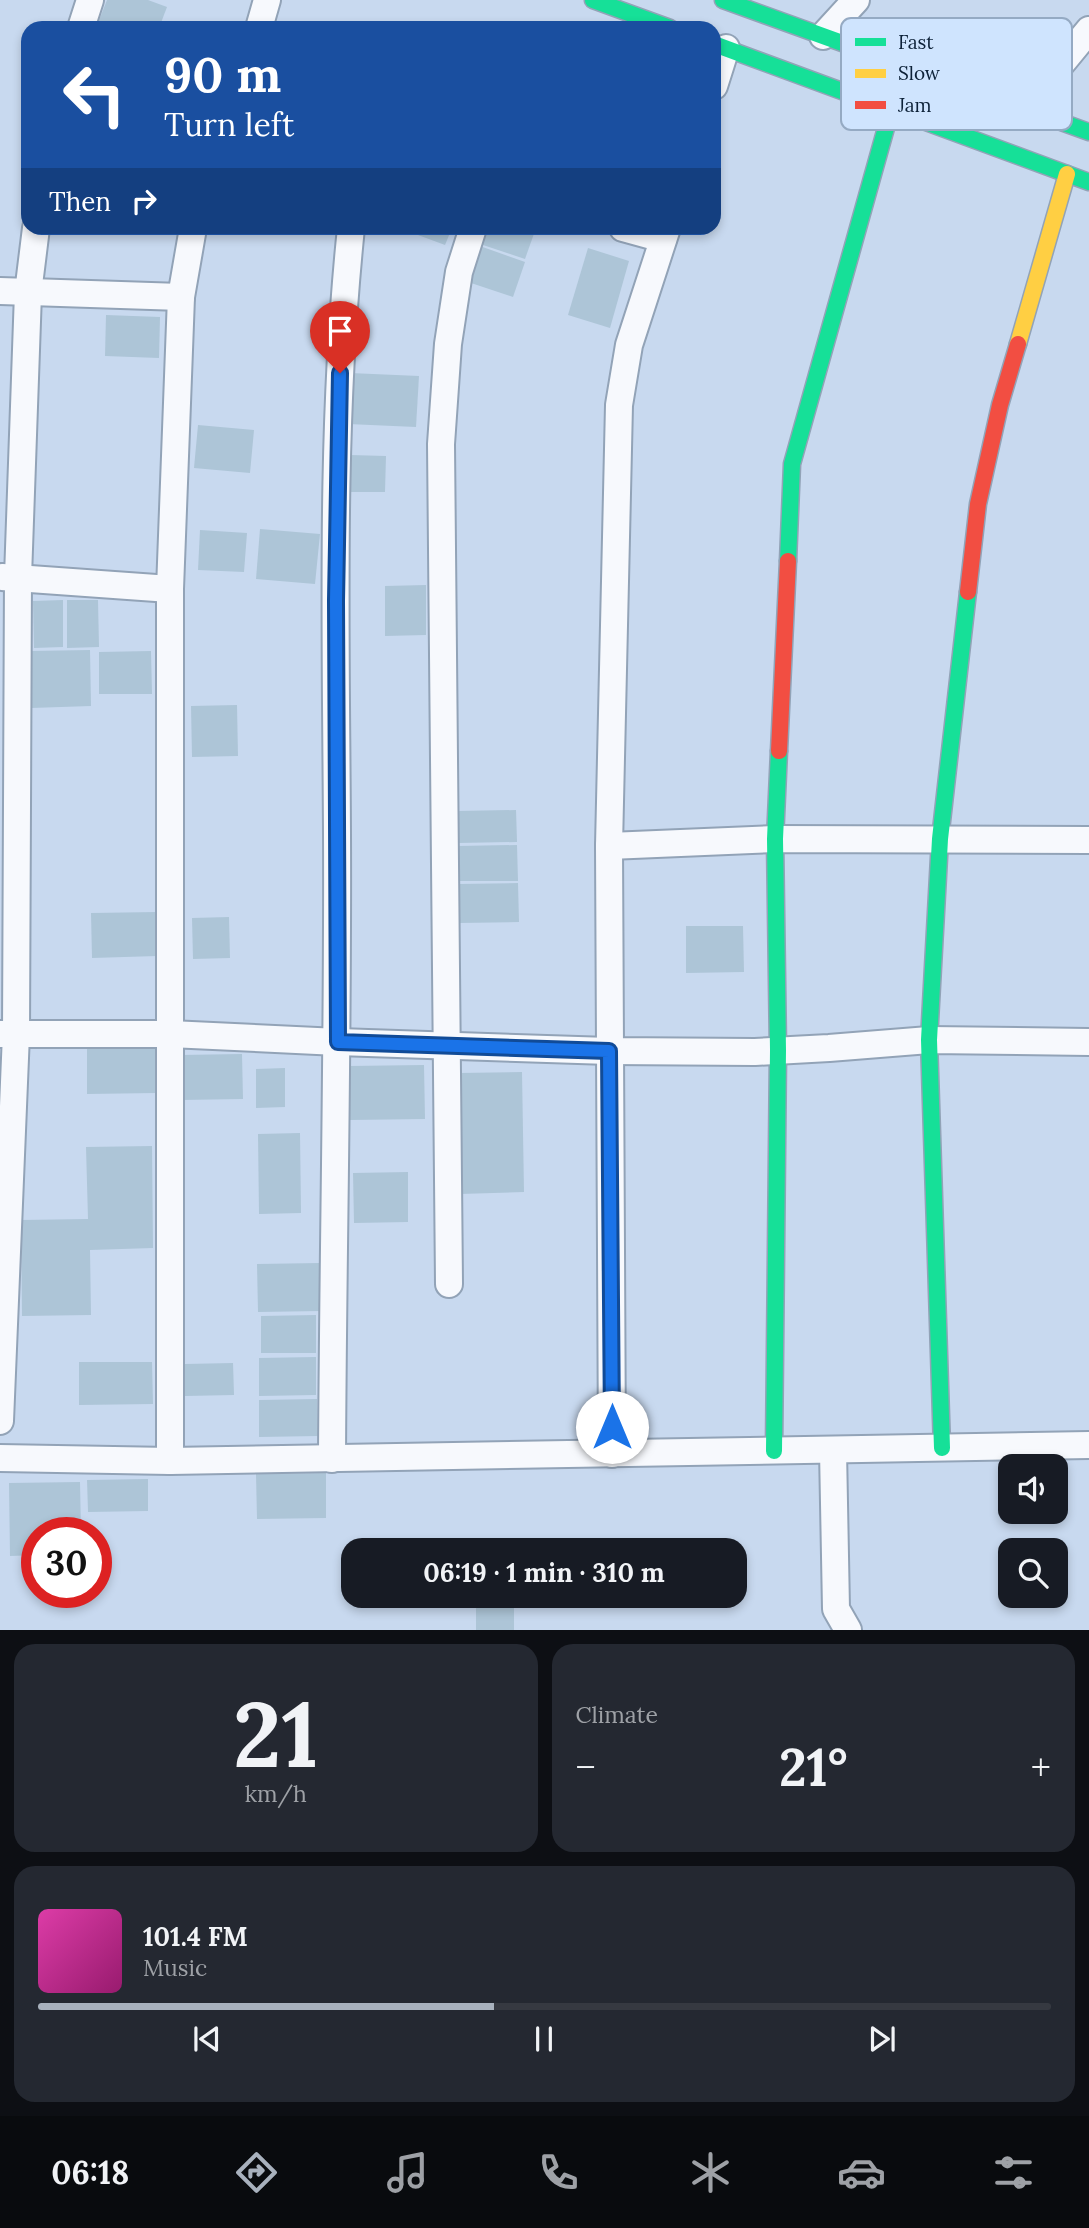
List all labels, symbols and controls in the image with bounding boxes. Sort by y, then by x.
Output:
legend [841,18,1072,130]
text: Fast [898,30,934,54]
text: 90 m [164,43,281,105]
icon: left [49,49,140,140]
text: Slow [898,61,941,85]
text: Jam [897,93,932,117]
text: Turn left [164,104,294,145]
icon: right [125,182,163,220]
text: Then [49,185,111,218]
pin [310,301,370,373]
icon: arrive [321,312,359,350]
position arrow [575,1390,649,1464]
map controls [998,1454,1068,1608]
button: sound [998,1454,1068,1524]
speed limit sign: 30 [21,1517,112,1608]
button: search [998,1538,1068,1608]
text: 06:19 · 1 min · 310 m [423,1556,665,1589]
text: 21 [233,1675,318,1792]
text: Climate [576,1700,658,1729]
text: 21° [779,1734,848,1800]
text: − [576,1743,596,1791]
text: + [1031,1743,1051,1791]
text: km/h [245,1779,307,1808]
text: 101.4 FM [143,1920,248,1953]
text: Music [143,1953,207,1982]
icon: previous [188,2020,226,2058]
icon: pause [525,2020,563,2058]
icon: next [863,2020,901,2058]
icon: directions [232,2148,281,2197]
icon: music [383,2148,432,2197]
icon: phone [534,2148,583,2197]
icon: climate [686,2148,735,2197]
icon: car [837,2148,886,2197]
icon: filters [989,2148,1038,2197]
text: 06:18 [51,2152,129,2193]

